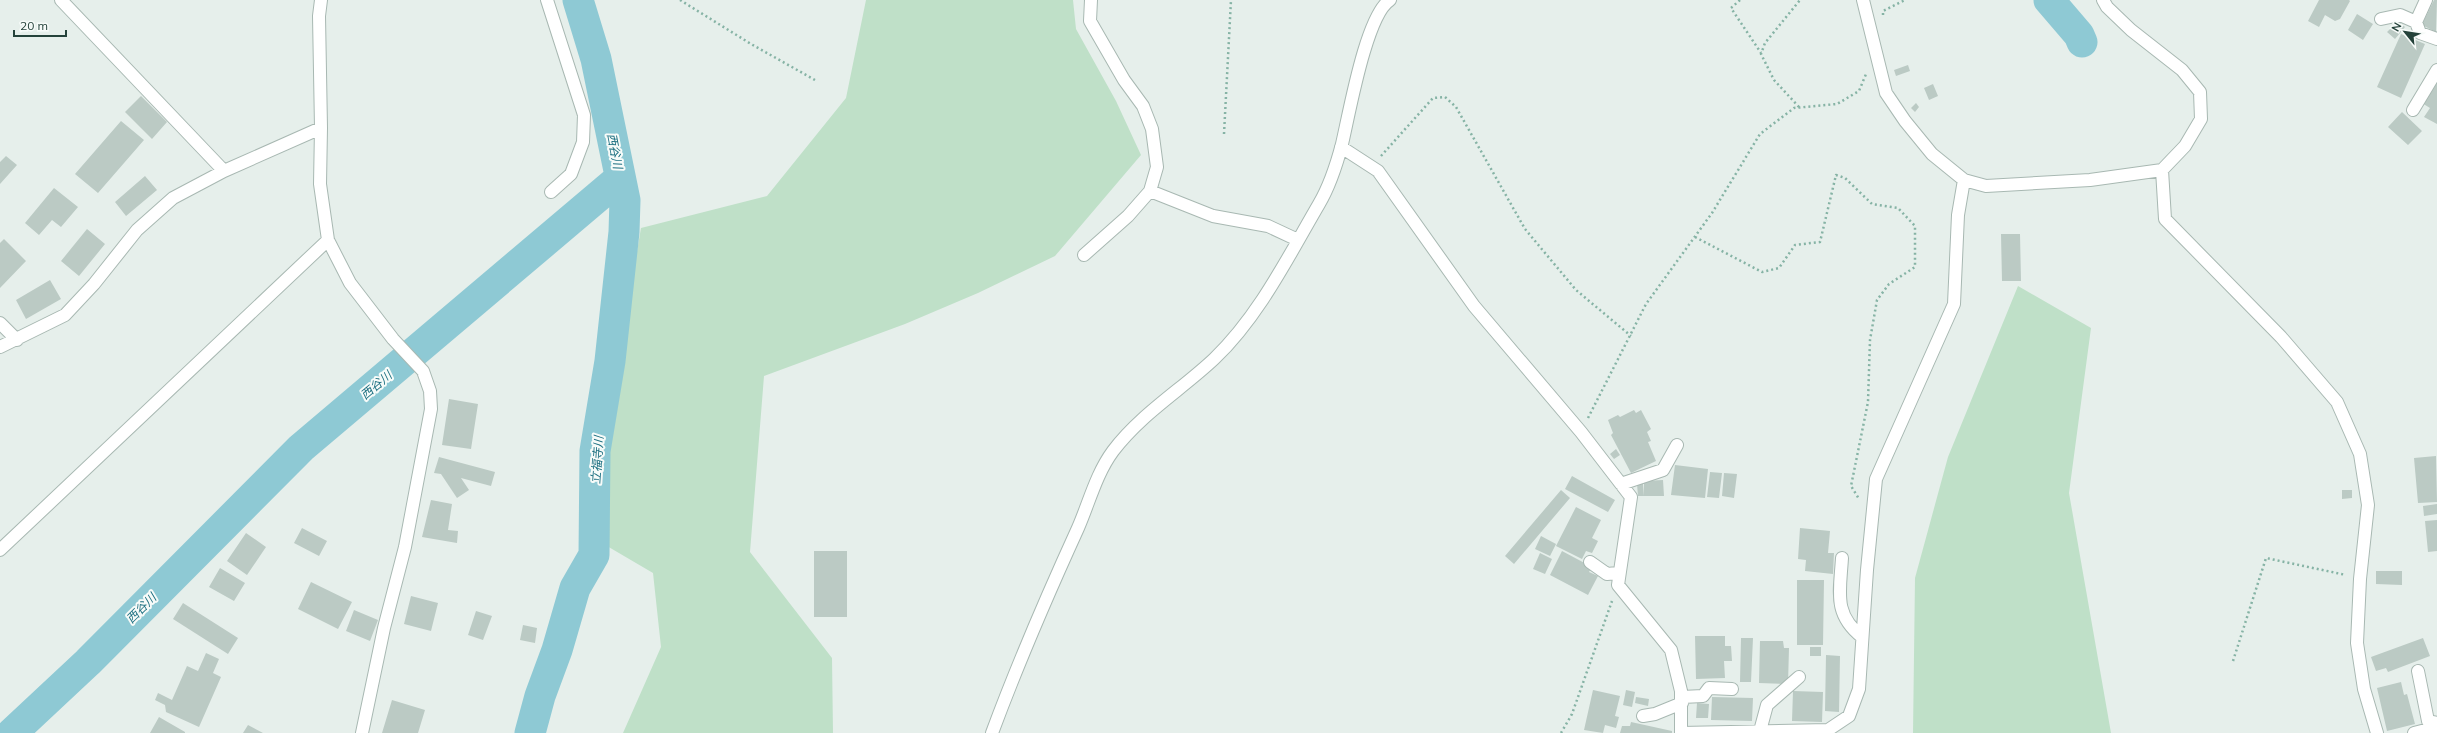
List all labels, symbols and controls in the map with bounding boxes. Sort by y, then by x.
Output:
scale bar [14,12,66,38]
north arrow [2385,12,2425,52]
text: 20 m [20,18,48,33]
text: N [2388,20,2404,34]
water label: 西谷川 [604,132,626,172]
water label: 西谷川 [357,366,396,402]
water label: 立福寺川 [588,434,606,484]
water label: 西谷川 [123,589,160,626]

